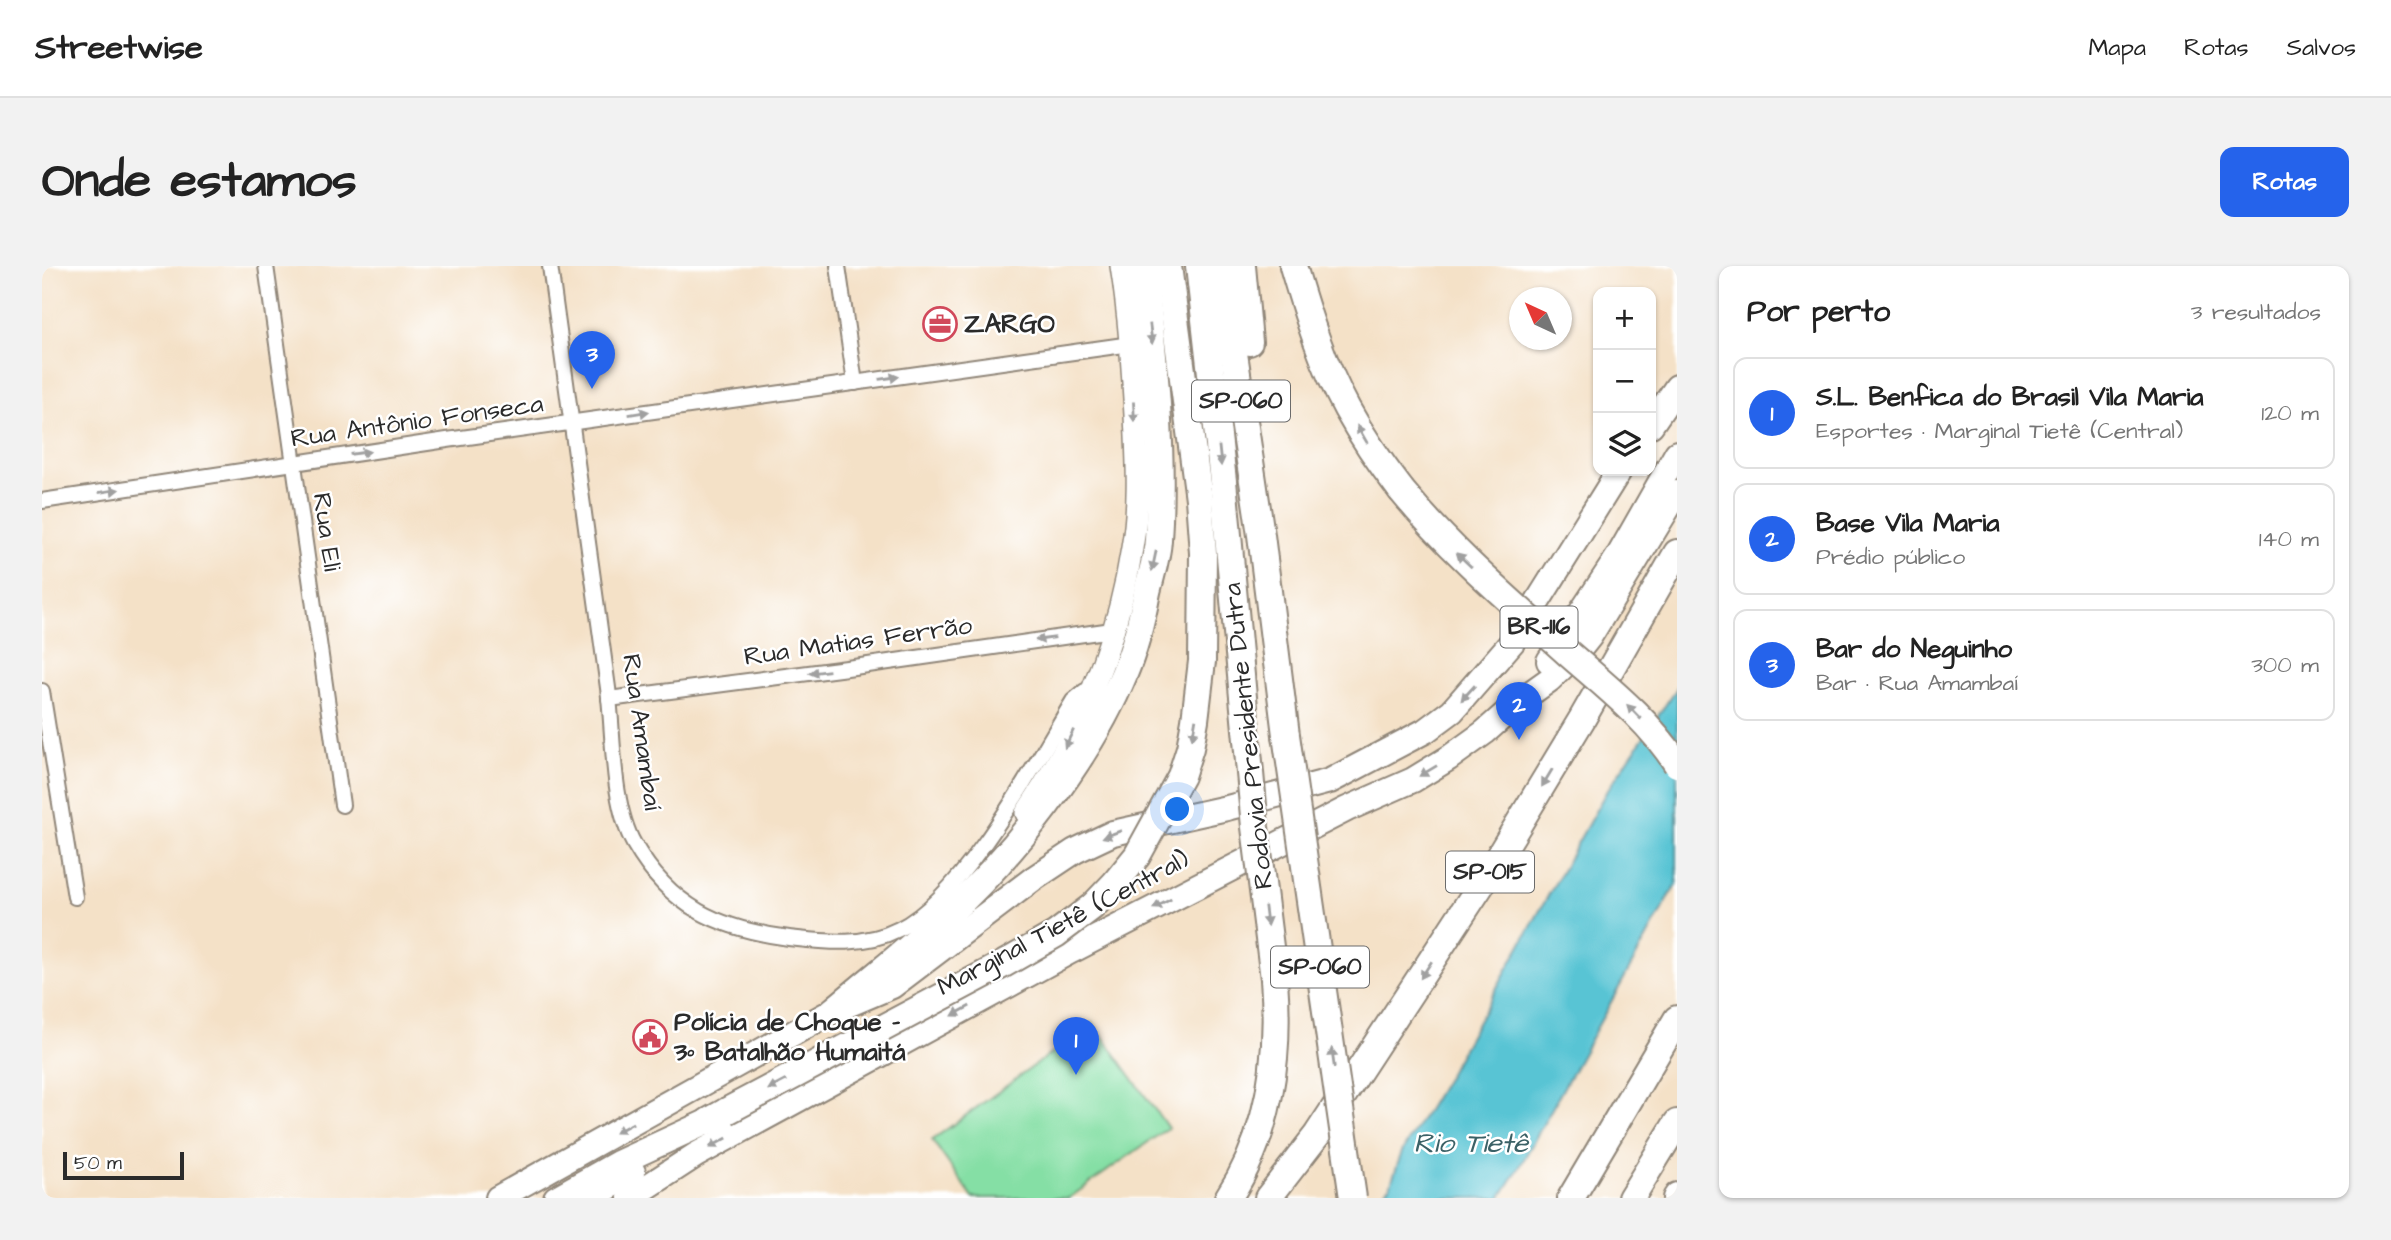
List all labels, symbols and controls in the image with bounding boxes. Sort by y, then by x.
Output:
text: Streetwise [35,25,203,71]
text: Mapa [2088,31,2146,65]
text: Rotas [2184,31,2249,65]
text: Salvos [2287,31,2356,65]
button: Rotas [2220,147,2349,217]
text: Onde estamos [42,148,357,216]
north arrow [1509,287,1572,350]
map controls [1593,287,1656,476]
button: + [1593,287,1656,350]
text: Por perto [1747,291,1890,333]
text: 3 resultados [2191,296,2321,328]
office icon: ZARGO [921,305,959,343]
place label: ZARGO [964,306,1056,342]
one-way arrow [1146,323,1157,345]
pin: 3 [569,331,615,389]
button: − [1593,350,1656,413]
one-way arrow [878,373,900,384]
text: S.L. Benfica do Brasil Vila Maria [1816,379,2204,415]
road number: SP-060 [1192,380,1290,421]
street label: Rua Antônio Fonseca [288,385,546,457]
text: 1 [1771,397,1773,429]
text: 120 m [2261,397,2319,429]
one-way arrow [1129,401,1140,423]
one-way arrow [628,407,650,418]
button: layers [1593,413,1656,476]
text: Esportes · Marginal Tietê (Central) [1816,415,2183,447]
one-way arrow [1356,425,1368,444]
one-way arrow [1215,445,1226,467]
one-way arrow [349,447,371,458]
one-way arrow [99,485,121,496]
street label: Rua Eli [304,490,350,574]
text: Base Vila Maria [1816,505,1999,541]
text: 2 [1765,523,1779,555]
text: 140 m [2259,523,2319,555]
text: Prédio público [1816,541,1965,573]
one-way arrow [1149,550,1160,572]
one-way arrow [1456,553,1473,569]
street label: Rodovia Presidente Dutra [1214,581,1282,891]
road number: BR-116 [1500,606,1578,648]
street label: Rua Matias Ferrão [742,607,975,675]
text: Bar do Neguinho [1816,631,2012,667]
one-way arrow [1033,634,1055,645]
text: 3 [1766,649,1778,681]
text: 300 m [2251,649,2319,681]
street label: Rua Amambaí [613,652,671,813]
one-way arrow [808,666,830,677]
text: Bar · Rua Amambaí [1816,667,2018,699]
pin: 2 [1496,682,1542,740]
one-way arrow [1461,684,1477,701]
one-way arrow [1626,704,1642,721]
one-way arrow [1188,718,1199,740]
one-way arrow [1064,729,1075,749]
one-way arrow [1418,764,1437,777]
one-way arrow [1540,768,1553,787]
your location [1160,792,1194,826]
one-way arrow [1102,829,1123,840]
street label: Marginal Tietê (Central) [931,841,1196,1007]
road number: SP-015 [1446,852,1534,892]
one-way arrow [1151,897,1171,909]
one-way arrow [1261,905,1272,927]
road number: SP-060 [1271,946,1369,988]
one-way arrow [1419,961,1432,980]
place label: Polícia de Choque - 3º Batalhão Humaitá [673,1004,906,1070]
one-way arrow [951,1005,971,1017]
pin: 1 [1053,1017,1099,1075]
public building icon: Polícia de Choque - 3º Batalhão Humaitá [631,1018,669,1056]
one-way arrow [1327,1047,1338,1069]
one-way arrow [767,1079,787,1090]
one-way arrow [614,1122,634,1134]
water label: Rio Tietê [1414,1124,1530,1163]
one-way arrow [709,1137,728,1149]
scale bar [63,1149,184,1181]
text: 50 m [74,1150,122,1177]

